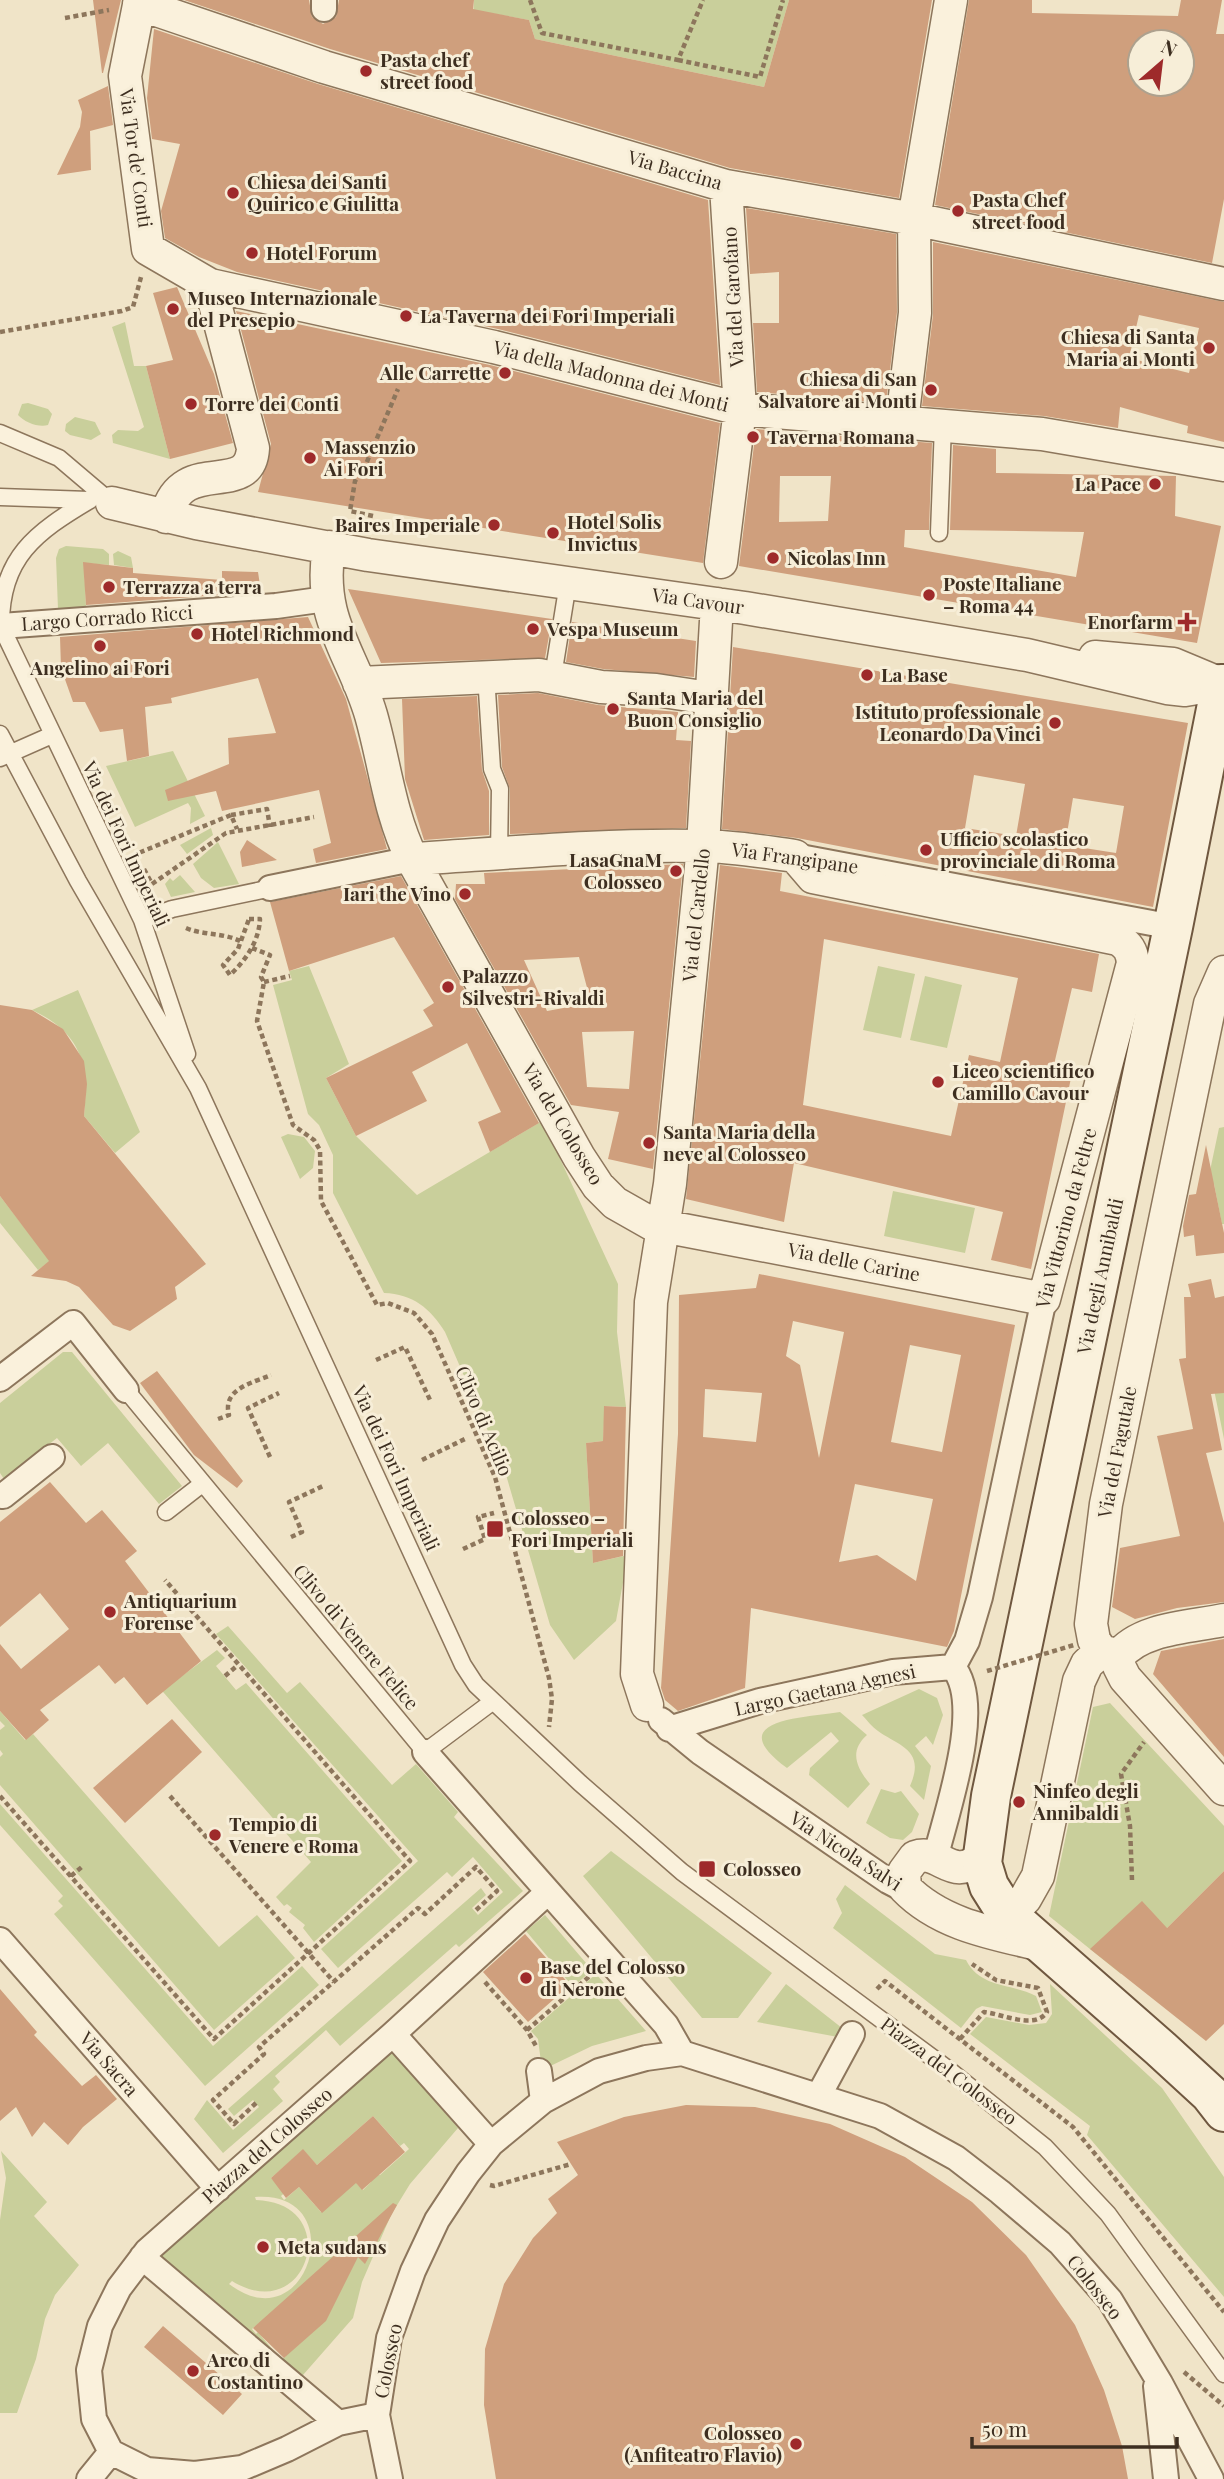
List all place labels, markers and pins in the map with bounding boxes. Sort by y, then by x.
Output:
place label: Pasta chef street food [380,46,474,94]
marker: Pasta chef street food [358,63,374,79]
place label: Chiesa dei Santi Quirico e Giulitta [247,168,399,216]
marker: Chiesa dei Santi Quirico e Giulitta [225,185,241,201]
place label: Pasta Chef street food [972,186,1067,234]
marker: Pasta Chef street food [950,203,966,219]
place label: Hotel Forum [266,239,377,265]
marker: Hotel Forum [244,245,260,261]
place label: Museo Internazionale del Presepio [187,284,377,332]
marker: Museo Internazionale del Presepio [165,301,181,317]
place label: La Taverna dei Fori Imperiali [420,302,675,328]
marker: La Taverna dei Fori Imperiali [398,308,414,324]
place label: Chiesa di Santa Maria ai Monti [1061,323,1195,371]
marker: Chiesa di Santa Maria ai Monti [1201,340,1217,356]
place label: Alle Carrette [379,359,491,385]
marker: Alle Carrette [497,365,513,381]
place label: Chiesa di San Salvatore ai Monti [758,365,917,413]
marker: Chiesa di San Salvatore ai Monti [923,382,939,398]
place label: Torre dei Conti [205,390,339,416]
marker: Torre dei Conti [183,396,199,412]
place label: Taverna Romana [767,423,915,449]
marker: Taverna Romana [745,429,761,445]
place label: Massenzio Ai Fori [323,433,416,481]
marker: Massenzio Ai Fori [302,450,318,466]
place label: La Pace [1074,470,1141,496]
marker: La Pace [1147,476,1163,492]
place label: Hotel Solis Invictus [567,508,662,556]
place label: Baires Imperiale [335,511,480,537]
marker: Baires Imperiale [486,517,502,533]
marker: Hotel Solis Invictus [545,525,561,541]
place label: Nicolas Inn [787,544,886,570]
marker: Nicolas Inn [765,550,781,566]
place label: Poste Italiane – Roma 44 [943,570,1062,618]
place label: Terrazza a terra [123,573,262,599]
marker: Terrazza a terra [101,579,117,595]
marker: Poste Italiane – Roma 44 [921,587,937,603]
place label: Enorfarm [1087,608,1173,634]
marker: Enorfarm [1179,614,1195,630]
place label: Vespa Museum [546,615,678,641]
place label: Hotel Richmond [211,620,355,646]
marker: Vespa Museum [525,621,541,637]
marker: Hotel Richmond [189,626,205,642]
marker: Angelino ai Fori [92,638,108,654]
place label: Angelino ai Fori [29,654,170,680]
place label: La Base [881,661,948,687]
marker: La Base [859,667,875,683]
place label: Santa Maria del Buon Consiglio [627,684,764,732]
place label: Istituto professionale Leonardo Da Vinci [855,698,1041,746]
marker: Santa Maria del Buon Consiglio [605,701,621,717]
marker: Istituto professionale Leonardo Da Vinci [1047,715,1063,731]
place label: Ufficio scolastico provinciale di Roma [940,825,1116,873]
marker: Ufficio scolastico provinciale di Roma [918,842,934,858]
place label: LasaGnaM Colosseo [569,846,662,894]
marker: LasaGnaM Colosseo [668,863,684,879]
place label: Iari the Vino [343,880,451,906]
marker: Iari the Vino [457,886,473,902]
place label: Palazzo Silvestri-Rivaldi [462,962,605,1010]
marker: Palazzo Silvestri-Rivaldi [440,979,456,995]
place label: Liceo scientifico Camillo Cavour [952,1057,1095,1105]
marker: Liceo scientifico Camillo Cavour [930,1074,946,1090]
place label: Santa Maria della neve al Colosseo [663,1118,816,1166]
marker: Santa Maria della neve al Colosseo [641,1135,657,1151]
place label: Colosseo – Fori Imperiali [511,1504,634,1552]
marker: Colosseo – Fori Imperiali [485,1519,505,1539]
place label: Antiquarium Forense [123,1587,237,1635]
marker: Antiquarium Forense [102,1604,118,1620]
place label: Ninfeo degli Annibaldi [1032,1777,1139,1825]
marker: Ninfeo degli Annibaldi [1011,1794,1027,1810]
place label: Tempio di Venere e Roma [228,1810,359,1858]
marker: Tempio di Venere e Roma [207,1827,223,1843]
place label: Colosseo [723,1855,802,1881]
marker: Colosseo [697,1859,717,1879]
place label: Base del Colosso di Nerone [540,1953,686,2001]
marker: Base del Colosso di Nerone [518,1970,534,1986]
place label: Meta sudans [277,2233,387,2259]
marker: Meta sudans [255,2239,271,2255]
place label: Arco di Costantino [206,2346,303,2394]
marker: Arco di Costantino [185,2363,201,2379]
place label: Colosseo (Anfiteatro Flavio) [624,2419,782,2467]
marker: Colosseo (Anfiteatro Flavio) [788,2436,804,2452]

